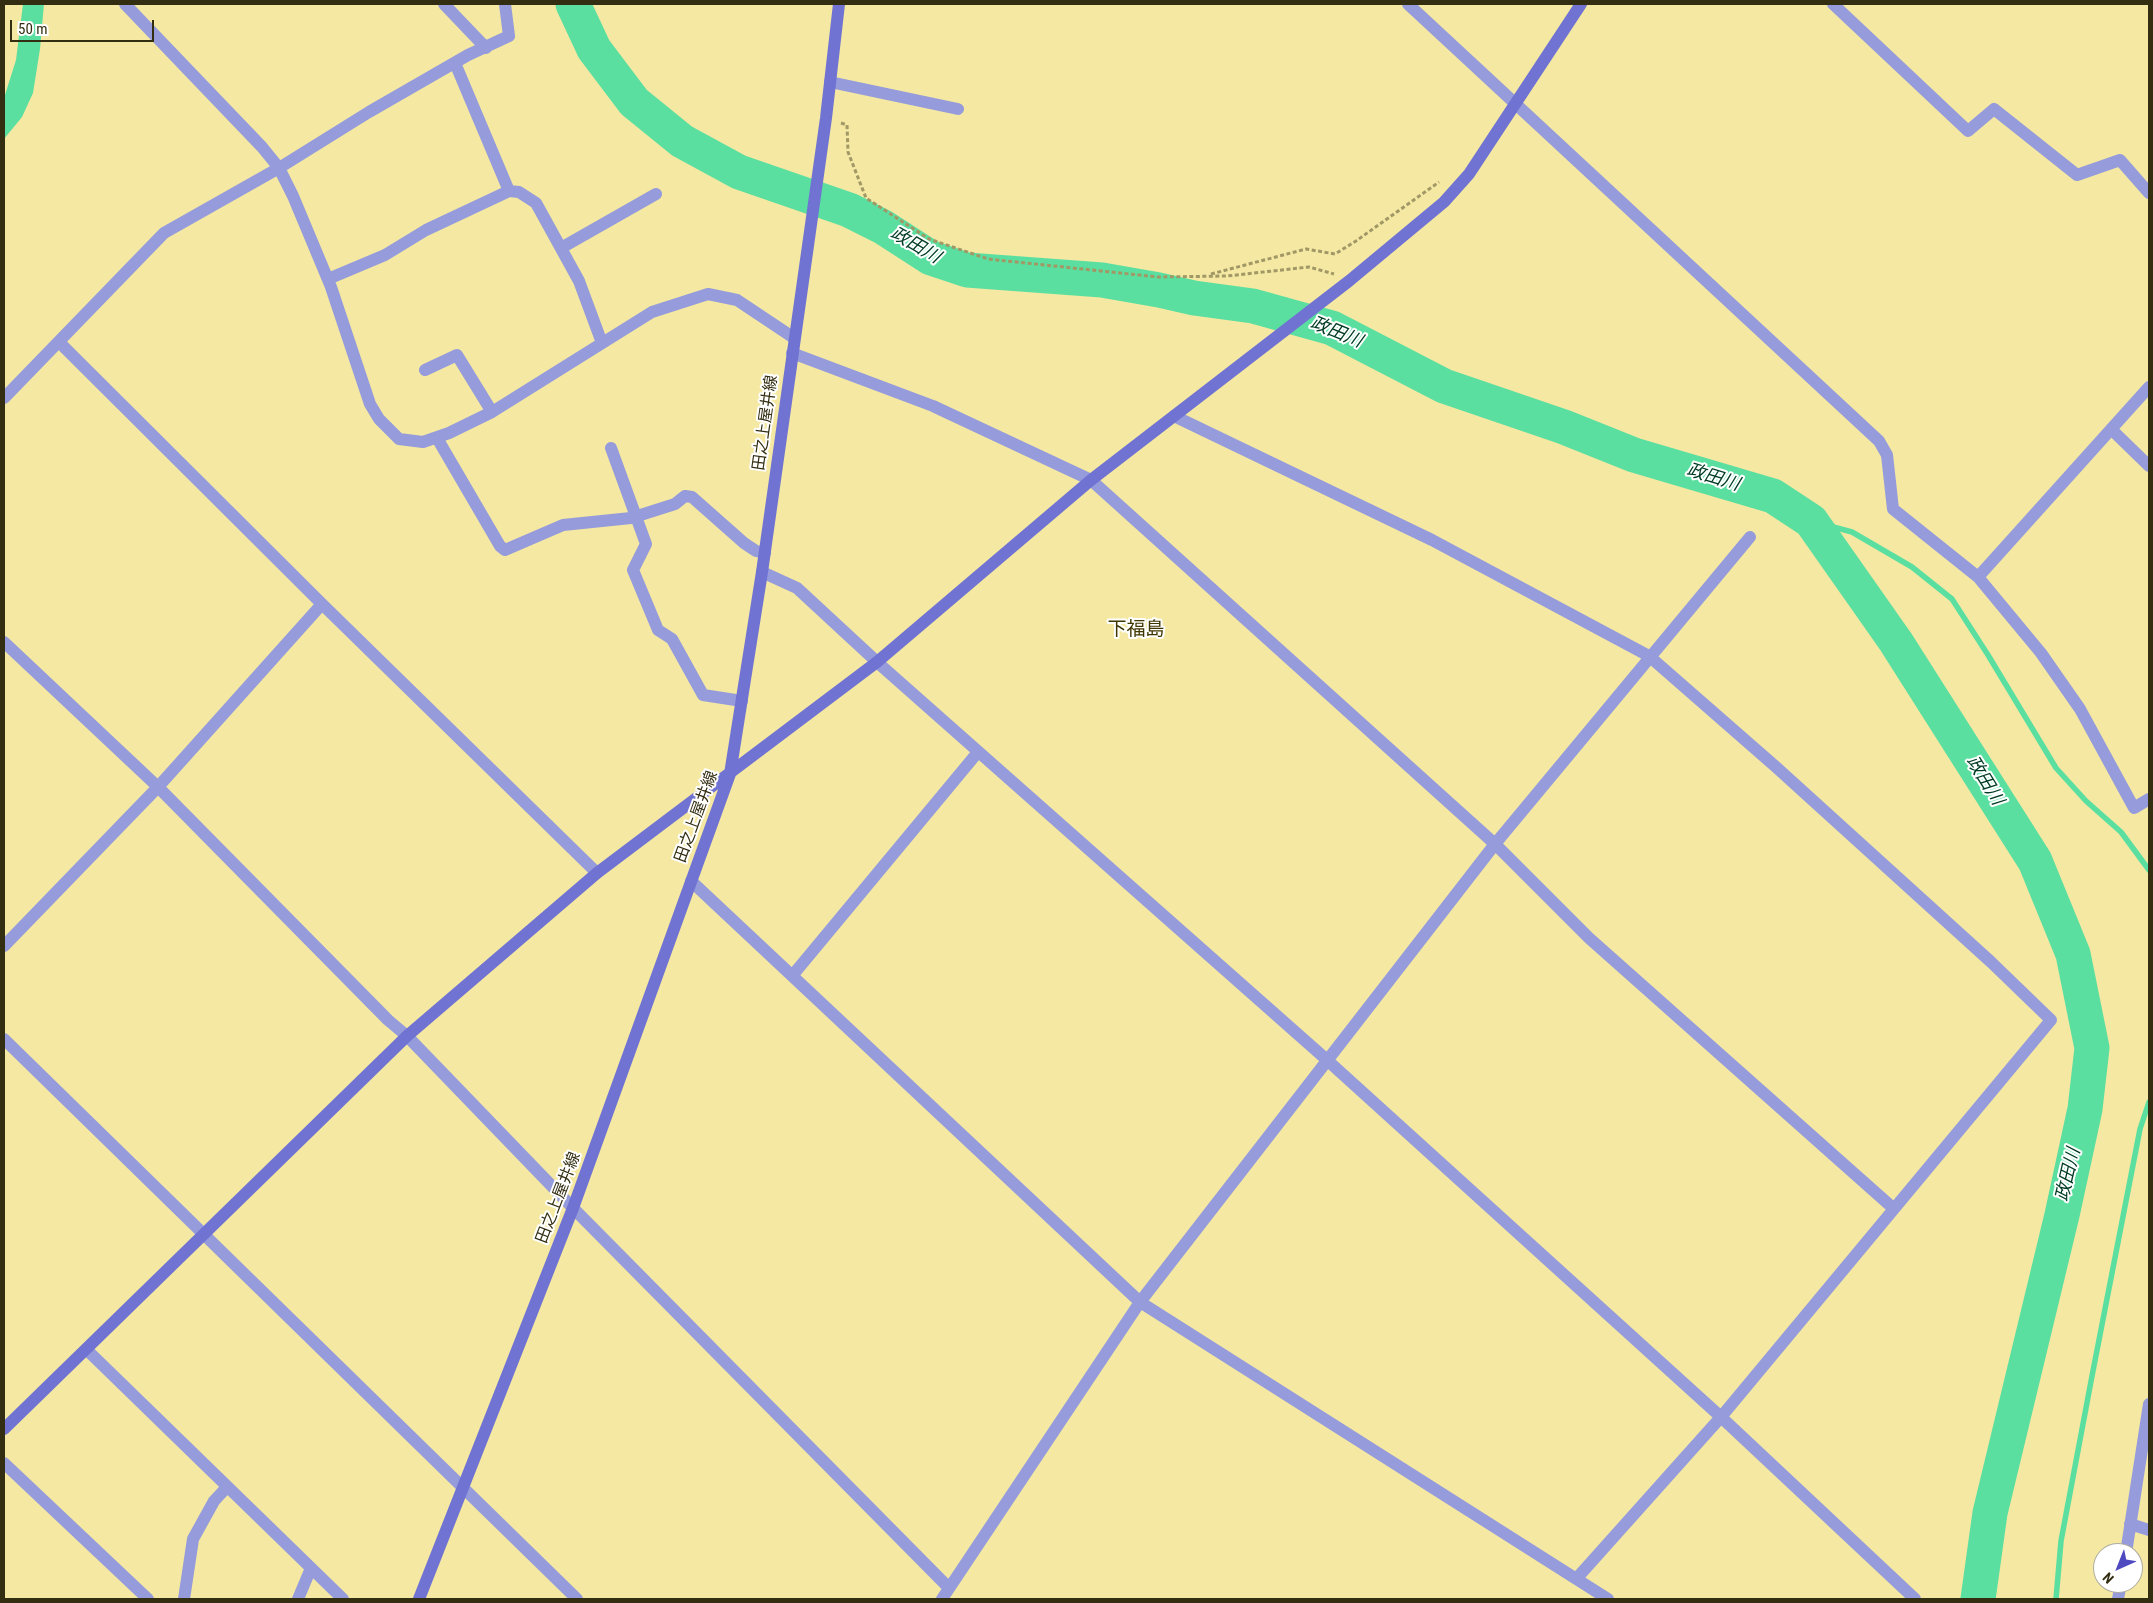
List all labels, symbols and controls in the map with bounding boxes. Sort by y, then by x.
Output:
scale bar [12,10,156,42]
text: 50 m [18,20,48,38]
water label: 政田川 [886,223,944,269]
water label: 政田川 [1307,313,1365,353]
street label: 田之上屋井線 [750,374,782,472]
water label: 政田川 [1684,460,1742,496]
district label: 下福島 [1108,619,1164,641]
water label: 政田川 [1961,752,2007,810]
street label: 田之上屋井線 [672,769,722,865]
water label: 政田川 [2052,1146,2086,1204]
street label: 田之上屋井線 [533,1150,585,1246]
north arrow [2093,1543,2143,1593]
text: N [2100,1569,2117,1587]

